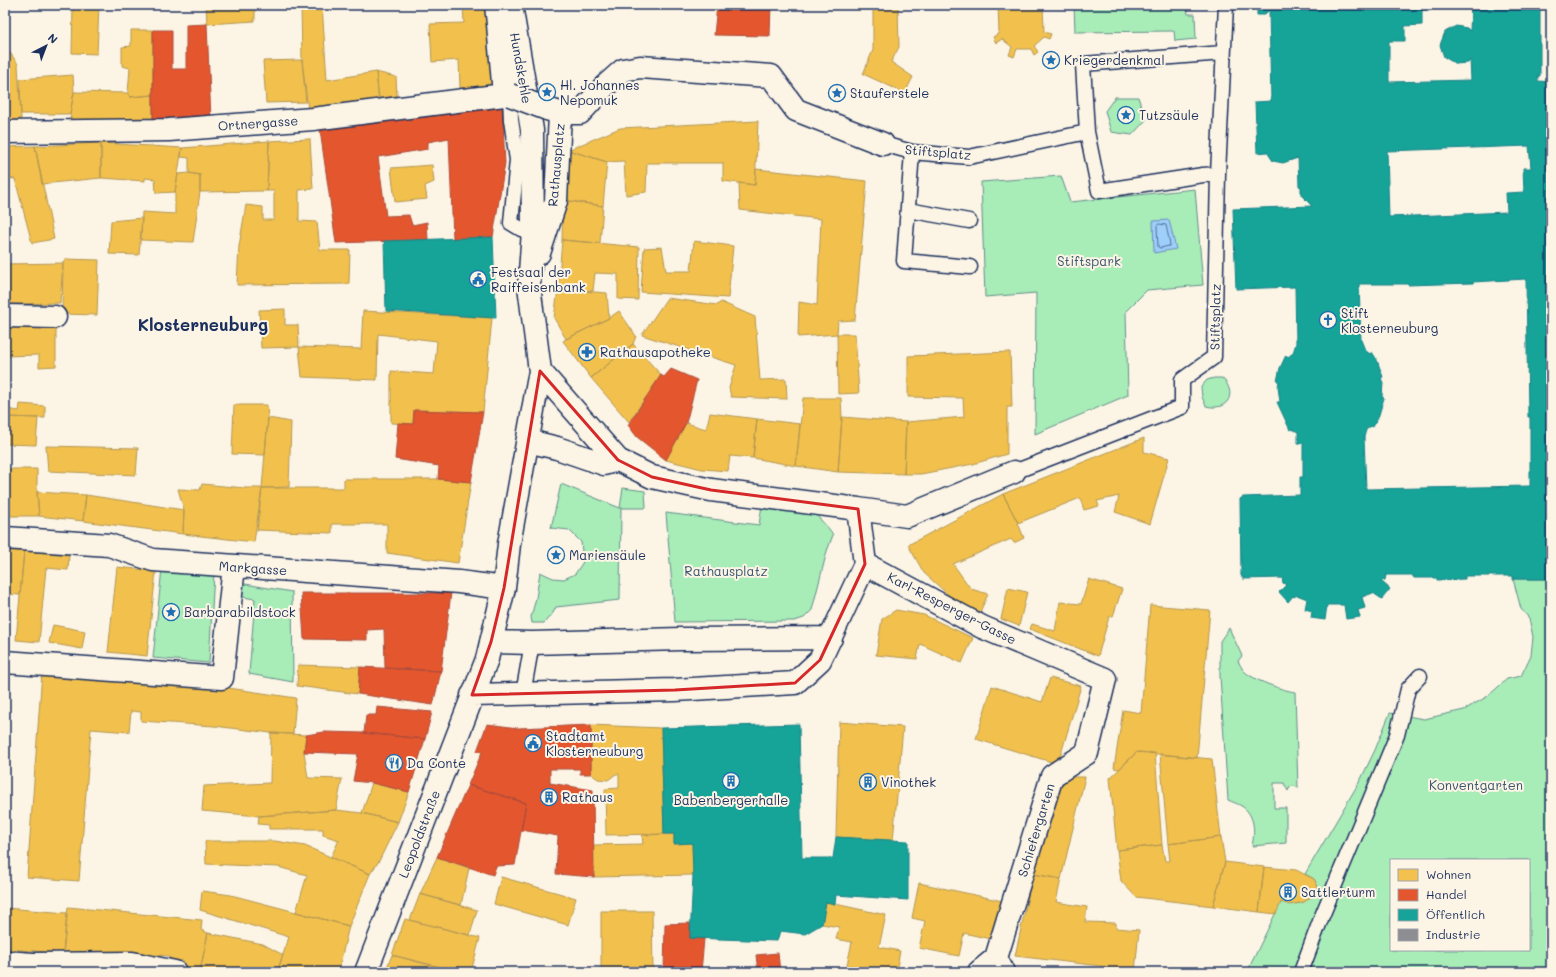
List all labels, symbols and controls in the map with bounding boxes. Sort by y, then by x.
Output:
north arrow [26,26,66,66]
text: N [45,30,61,47]
street label: Hundskehle [507,31,536,105]
place icon: Kriegerdenkmal [1041,50,1061,70]
place label: Kriegerdenkmal [1064,51,1165,68]
place label: Hl. Johannes Nepomuk [560,76,640,108]
place icon: Hl. Johannes Nepomuk [537,82,557,102]
place icon: Stauferstele [827,83,847,103]
place label: Stauferstele [850,84,929,101]
place icon: Tutzsäule [1116,105,1136,125]
place label: Tutzsäule [1139,106,1199,123]
street label: Ortnergasse [217,111,299,134]
street label: Rathausplatz [543,123,568,207]
street label: Stiftsplatz [904,140,972,163]
park label: Stiftspark [1057,252,1121,269]
place label: Festsaal der Raiffeisenbank [491,263,586,295]
public building icon: Festsaal der Raiffeisenbank [468,269,488,289]
street label: Stiftsplatz [1205,284,1224,350]
place label: Stift Klosterneuburg [1341,304,1438,336]
church icon: Stift Klosterneuburg [1318,310,1338,330]
district label: Klosterneuburg [138,313,268,335]
pharmacy icon: Rathausapotheke [577,342,597,362]
place label: Rathausapotheke [600,343,711,360]
place icon: Mariensäule [546,545,566,565]
place label: Mariensäule [569,546,646,563]
street label: Markgasse [218,557,288,578]
park label: Rathausplatz [684,562,768,579]
street label: Karl-Resperger-Gasse [885,568,1020,647]
place icon: Barbarabildstock [161,602,181,622]
place label: Barbarabildstock [184,603,296,620]
place label: Stadtamt Klosterneuburg [546,727,643,759]
public building icon: Stadtamt Klosterneuburg [523,733,543,753]
restaurant icon: Da Conte [384,753,404,773]
place label: Da Conte [407,754,466,771]
building icon: Babenbergerhalle [721,771,741,791]
building icon: Vinothek [858,772,878,792]
place label: Vinothek [881,773,936,790]
park label: Konventgarten [1429,776,1523,793]
street label: Schiefergarten [1013,781,1058,879]
street label: Leopoldstraße [394,787,443,880]
building icon: Rathaus [539,787,559,807]
place label: Rathaus [562,788,613,805]
place label: Babenbergerhalle [674,791,788,808]
legend [1390,859,1530,951]
text: Wohnen [1426,866,1471,882]
building icon: Sattlerturm [1278,882,1298,902]
place label: Sattlerturm [1301,883,1375,900]
text: Handel [1426,886,1467,902]
text: Öffentlich [1426,906,1485,922]
text: Industrie [1426,926,1480,942]

